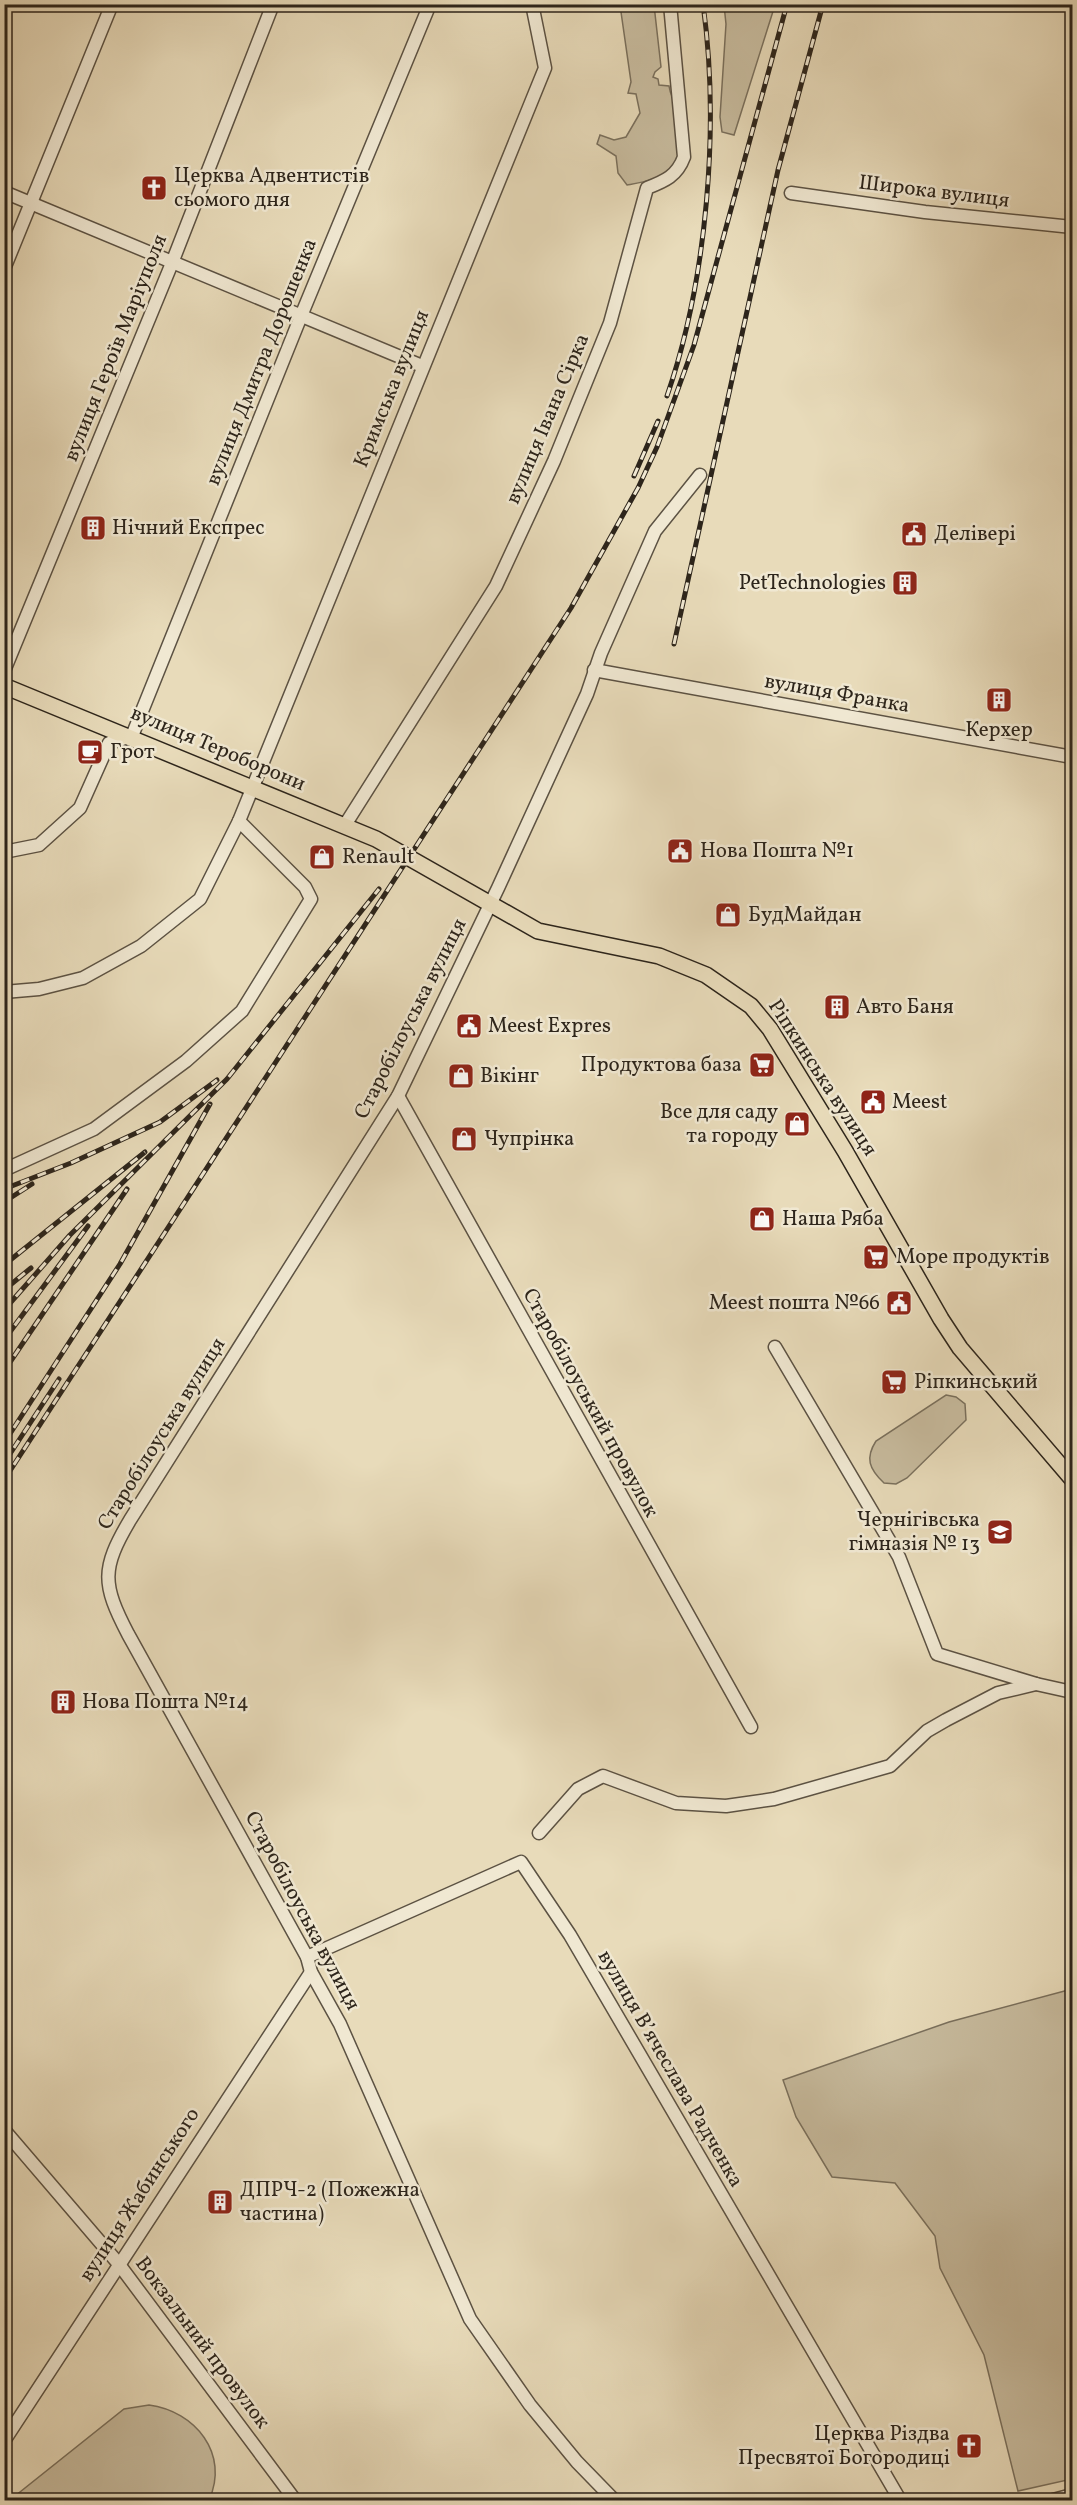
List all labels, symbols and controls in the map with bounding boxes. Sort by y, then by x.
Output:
place label: Церква Адвентистів сьомого дня [174,162,369,215]
street label: Широка вулиця [857,168,1011,216]
church icon: Церква Адвентистів сьомого дня [139,173,169,203]
street label: вулиця Героїв Маріуполя [57,230,175,466]
street label: вулиця Дмитра Дорошенка [199,234,325,490]
street label: Кримська вулиця [347,306,437,472]
street label: вулиця Івана Сірка [499,329,597,509]
building icon: Нічний Експрес [78,513,108,543]
place label: Нічний Експрес [112,514,265,543]
public building icon: Делівері [899,519,929,549]
place label: Делівері [934,520,1016,549]
building icon: PetTechnologies [890,568,920,598]
place label: PetTechnologies [739,569,886,598]
street label: вулиця Франка [762,667,912,721]
building icon: Керхер [984,685,1014,715]
street label: вулиця Тероборони [126,699,310,799]
place label: Керхер [965,716,1033,745]
cafe icon: Грот [75,737,105,767]
place label: Грот [110,738,155,767]
public building icon: Нова Пошта №1 [665,836,695,866]
place label: Нова Пошта №1 [700,837,854,866]
shop icon: Renault [307,842,337,872]
place label: Renault [342,843,414,872]
shop icon: БудМайдан [713,900,743,930]
place label: БудМайдан [748,901,862,930]
street label: Старобілоуська вулиця [348,914,474,1124]
building icon: Авто Баня [822,992,852,1022]
place label: Авто Баня [856,993,954,1022]
street label: Ріпкинська вулиця [760,994,884,1162]
public building icon: Meest Expres [454,1011,484,1041]
place label: Meest Expres [488,1012,611,1041]
supermarket icon: Продуктова база [747,1050,777,1080]
place label: Продуктова база [581,1051,742,1080]
shop icon: Вікінг [446,1061,476,1091]
place label: Вікінг [480,1062,539,1091]
public building icon: Meest [858,1087,888,1117]
place label: Meest [892,1088,947,1117]
place label: Все для саду та городу [660,1098,779,1151]
shop icon: Все для саду та городу [782,1109,812,1139]
shop icon: Чупрінка [449,1124,479,1154]
place label: Чупрінка [484,1125,574,1154]
shop icon: Наша Ряба [747,1204,777,1234]
place label: Наша Ряба [782,1205,884,1234]
supermarket icon: Море продуктів [861,1242,891,1272]
place label: Море продуктів [896,1243,1050,1272]
street label: Старобілоуський провулок [515,1283,665,1523]
public building icon: Meest пошта №66 [884,1288,914,1318]
place label: Meest пошта №66 [709,1289,880,1318]
street label: Старобілоуська вулиця [91,1332,233,1536]
supermarket icon: Ріпкинський [879,1367,909,1397]
place label: Ріпкинський [914,1368,1038,1397]
place label: Чернігівська гімназія № 13 [849,1506,980,1559]
school or university icon: Чернігівська гімназія № 13 [985,1517,1015,1547]
building icon: Нова Пошта №14 [48,1687,78,1717]
place label: Нова Пошта №14 [82,1688,249,1717]
street label: Старобілоуська вулиця [237,1806,367,2016]
street label: вулиця Вʼячеслава Радченка [590,1945,750,2193]
street label: вулиця Жабинського [73,2102,207,2288]
place label: ДПРЧ-2 (Пожежна частина) [240,2176,420,2229]
building icon: ДПРЧ-2 (Пожежна частина) [205,2187,235,2217]
street label: Вокзальний провулок [128,2251,276,2435]
place label: Церква Різдва Пресвятої Богородиці [738,2420,950,2473]
church icon: Церква Різдва Пресвятої Богородиці [954,2431,984,2461]

